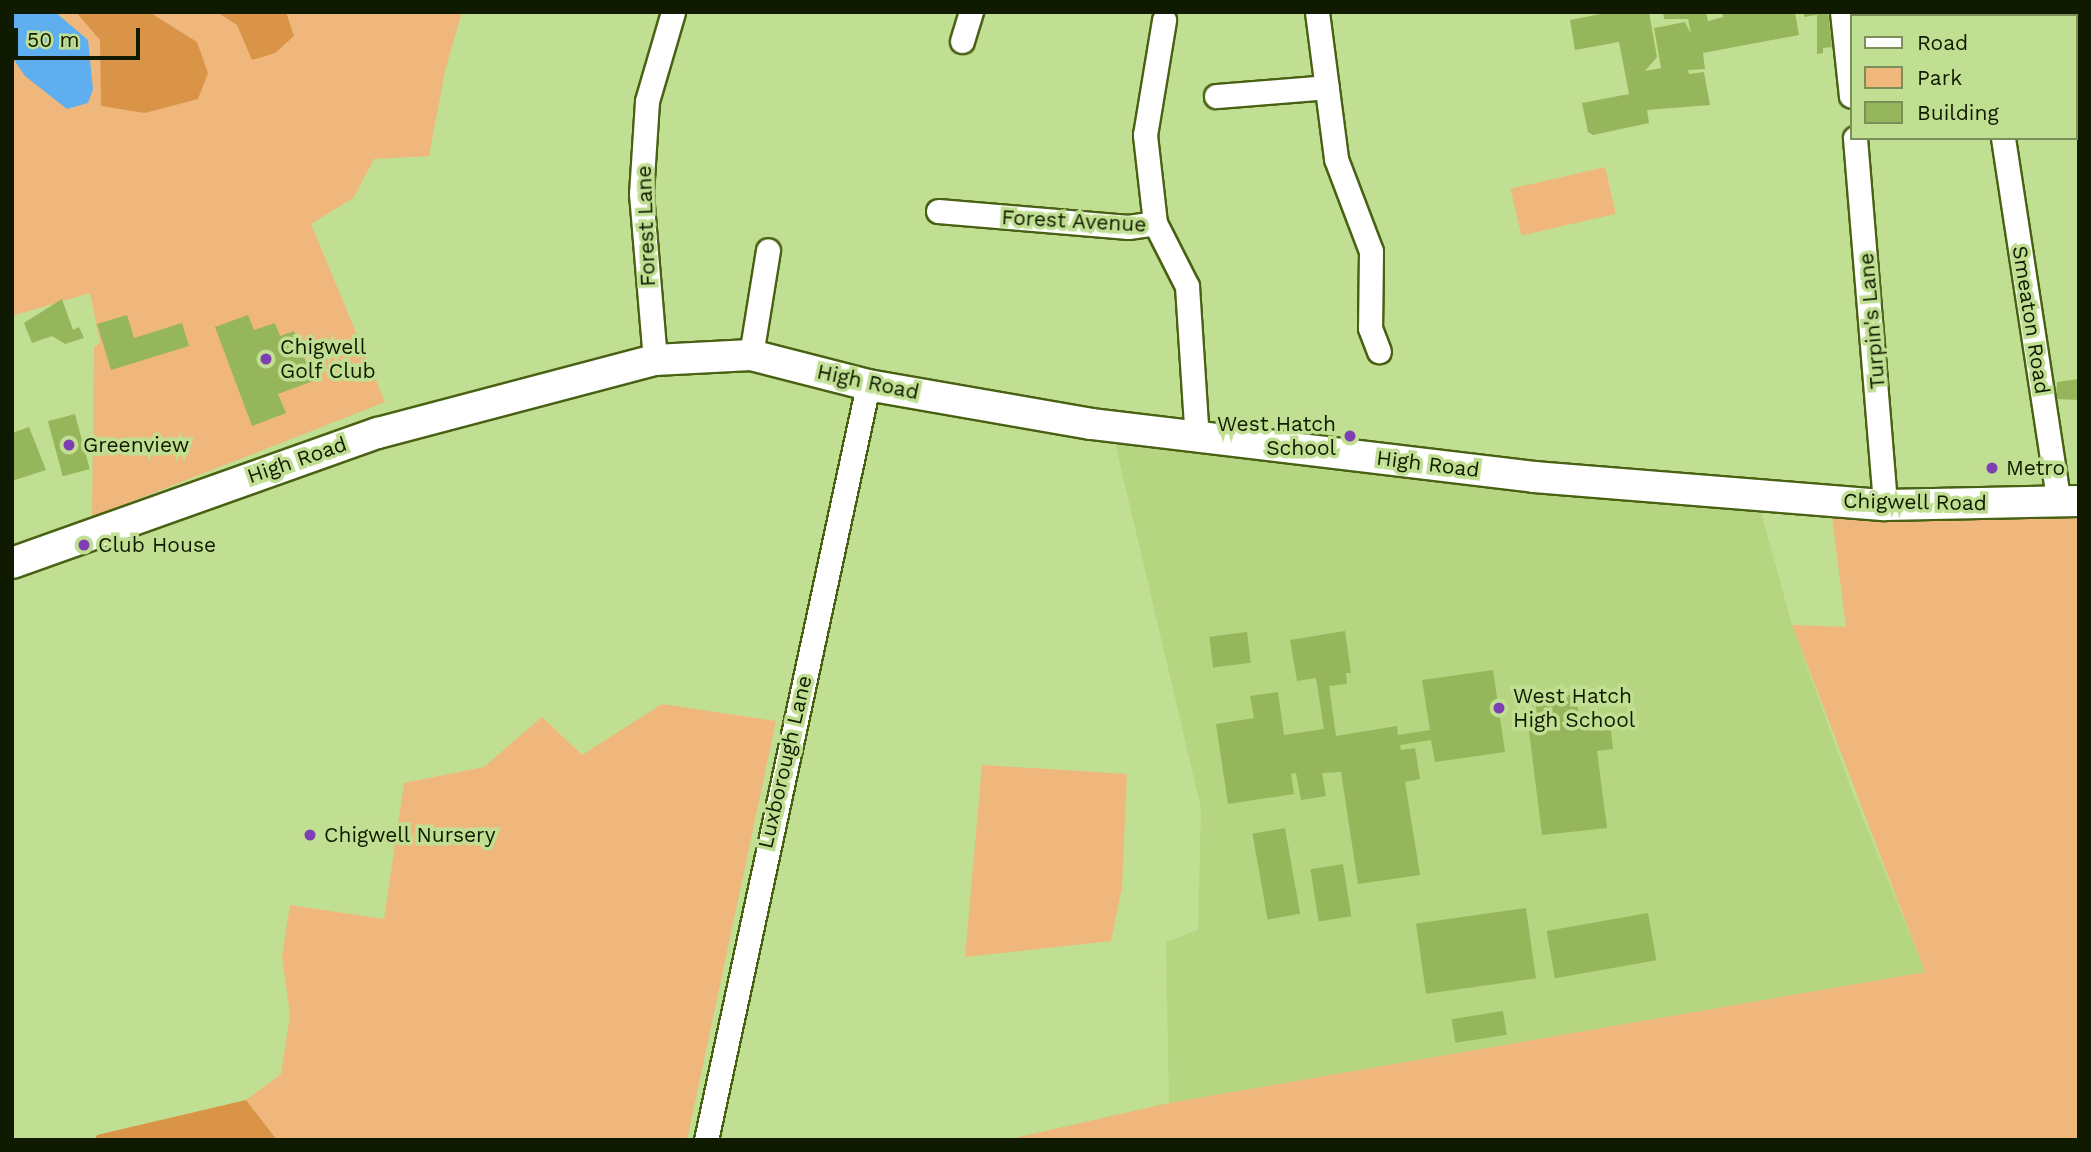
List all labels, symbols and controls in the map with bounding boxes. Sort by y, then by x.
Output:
scale bar [18,14,144,58]
legend [1850,14,2077,140]
text: 50 m [27,27,79,52]
text: Road [1917,30,1968,55]
text: Park [1917,65,1962,90]
text: Building [1917,100,1999,125]
street label: Forest Lane [631,165,661,287]
street label: Forest Avenue [1000,205,1148,237]
street label: Smeaton Road [2007,244,2055,396]
street label: Turpin's Lane [1853,252,1891,390]
place label: Chigwell Golf Club [280,334,377,384]
marker: Chigwell Golf Club [258,351,274,367]
street label: High Road [815,359,921,405]
place label: West Hatch School [1217,411,1336,461]
marker: West Hatch School [1342,428,1358,444]
street label: High Road [244,431,350,489]
place label: Greenview [83,432,189,458]
marker: Greenview [61,437,77,453]
street label: High Road [1375,445,1481,483]
place label: Metro [2006,455,2065,481]
marker: Metro [1984,460,2000,476]
street label: Chigwell Road [1843,488,1987,516]
place label: Club House [98,532,216,558]
marker: Club House [76,537,92,553]
street label: Luxborough Lane [753,673,817,851]
place label: West Hatch High School [1513,683,1635,733]
marker: West Hatch High School [1491,700,1507,716]
place label: Chigwell Nursery [324,822,496,848]
marker: Chigwell Nursery [302,827,318,843]

